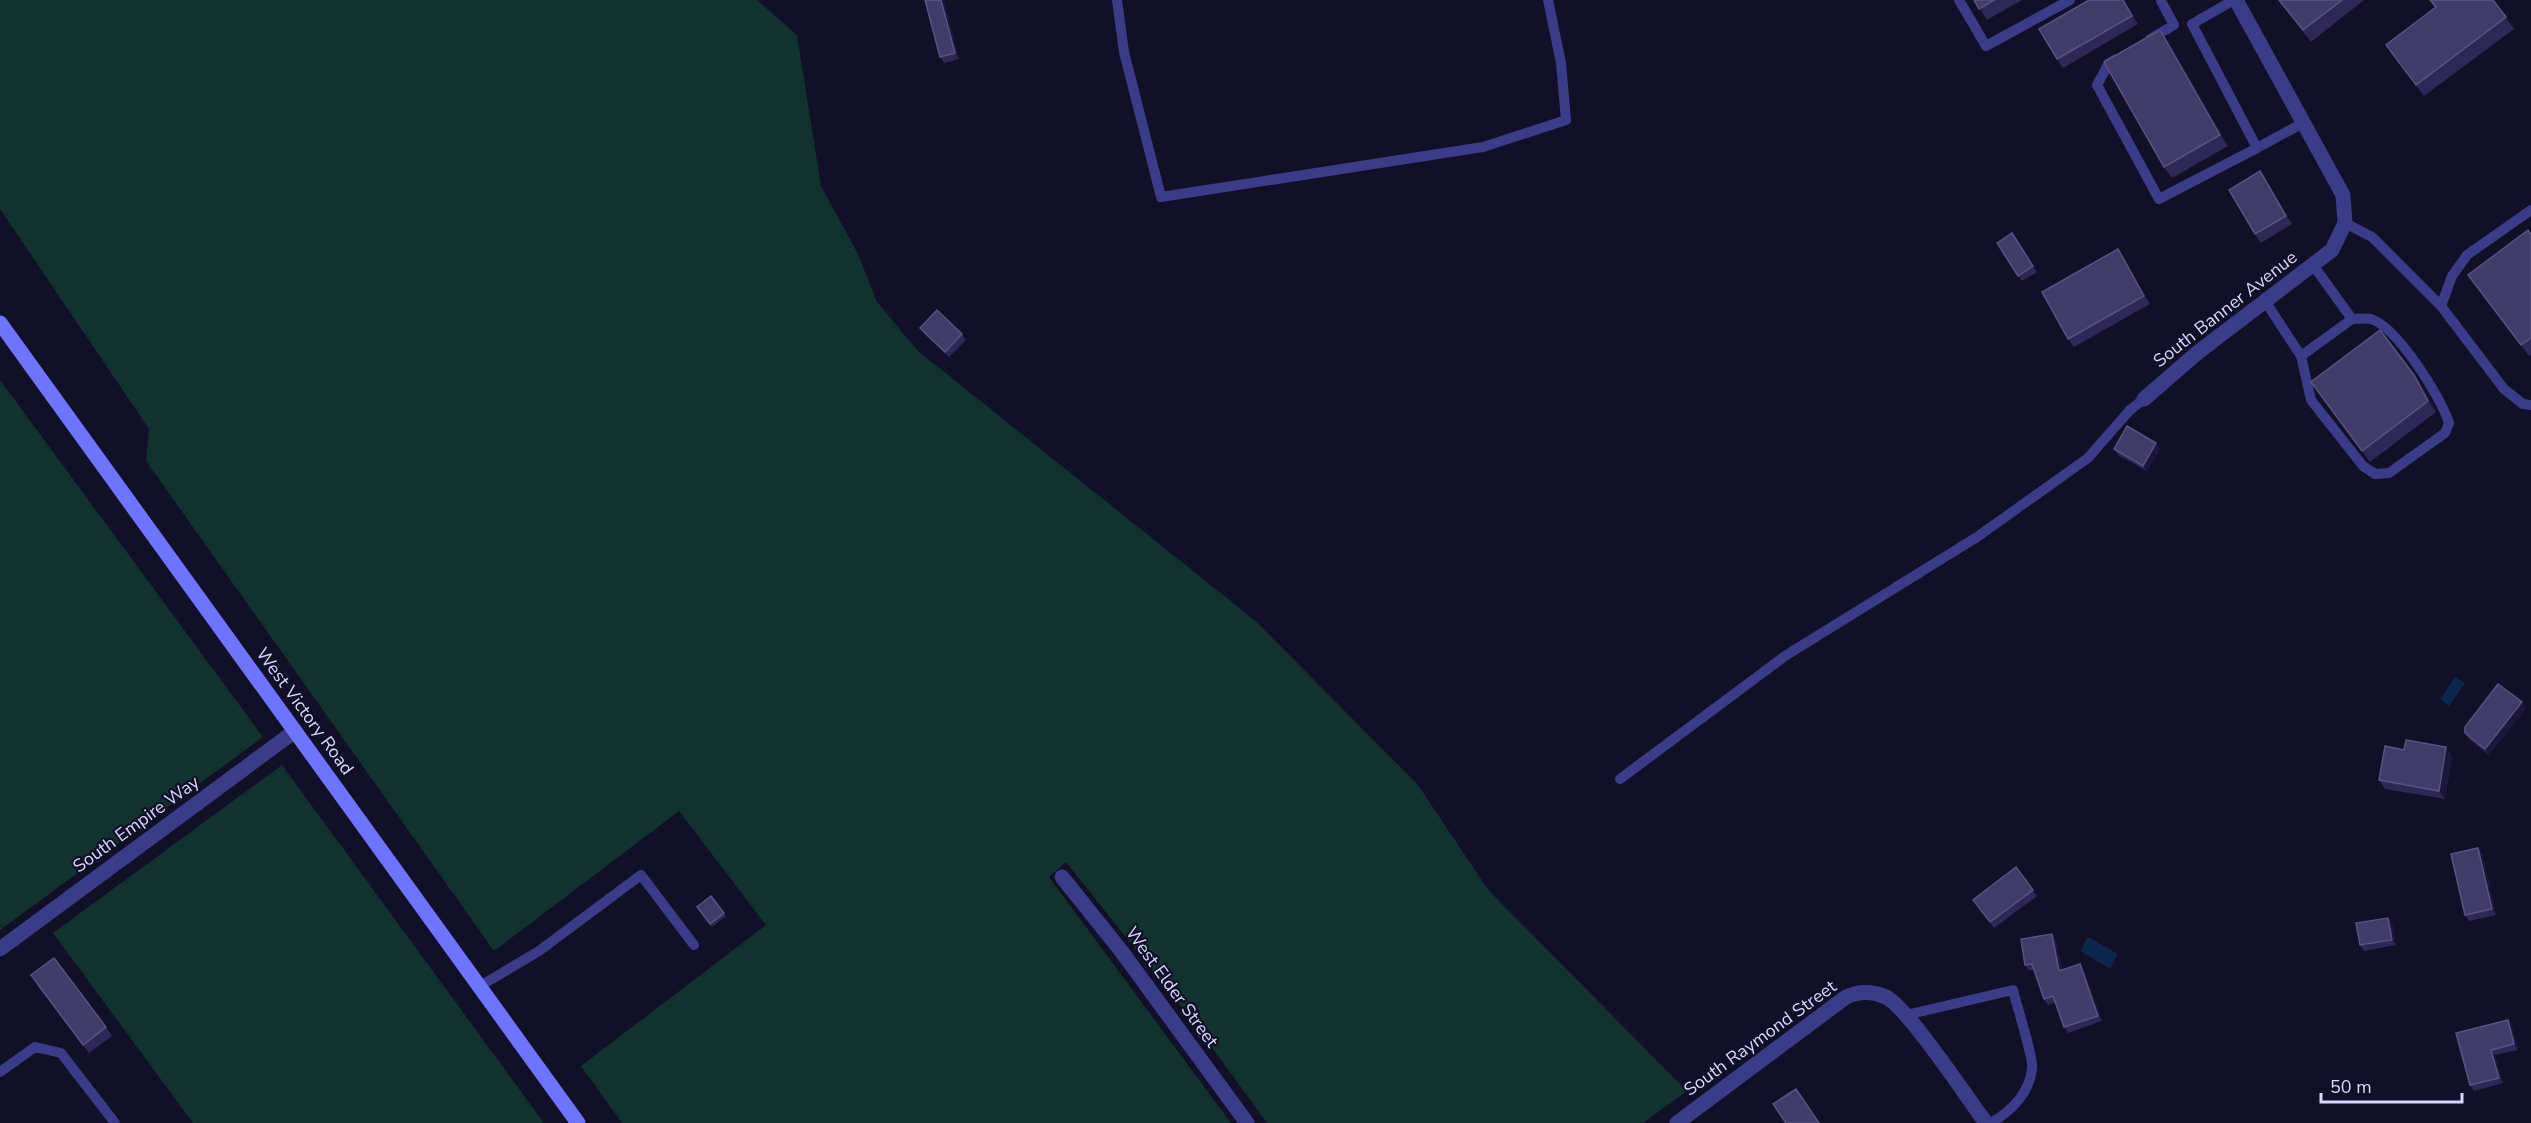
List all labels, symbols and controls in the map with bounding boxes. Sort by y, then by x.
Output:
street label: South Banner Avenue [2148,245,2302,373]
street label: West Victory Road [251,643,359,779]
street label: South Empire Way [68,770,205,878]
street label: West Elder Street [1120,922,1224,1053]
street label: South Raymond Street [1679,974,1842,1101]
scale bar [2321,1066,2462,1104]
text: 50 m [2330,1075,2372,1099]

